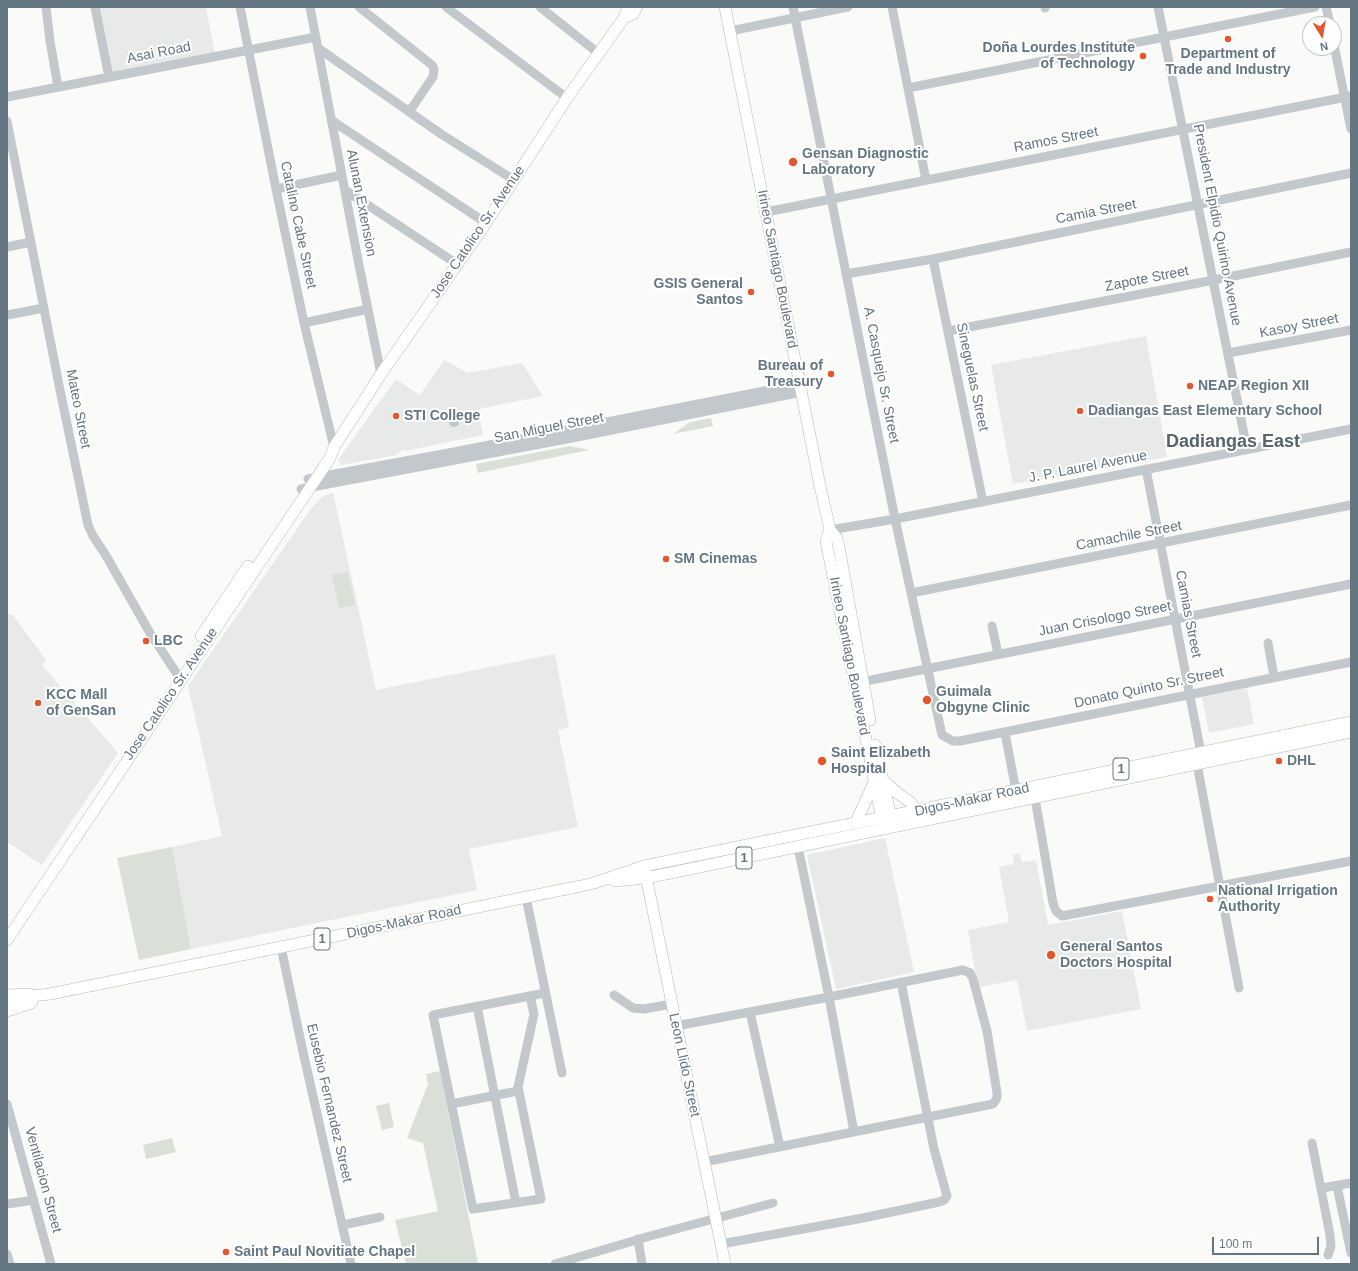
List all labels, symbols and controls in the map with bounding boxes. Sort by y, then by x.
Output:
north arrow [1302,16,1342,56]
marker: Department of Trade and Industry [1223,34,1233,44]
street label: Asai Road [126,39,192,67]
place label: Doña Lourdes Institute of Technology [983,40,1135,72]
text: N [1319,40,1329,53]
place label: Department of Trade and Industry [1165,46,1291,78]
marker: Doña Lourdes Institute of Technology [1138,51,1148,61]
street label: President Elpidio Quirino Avenue [1189,123,1245,327]
street label: Ramos Street [1012,124,1100,156]
place label: Gensan Diagnostic Laboratory [802,146,929,178]
street label: Alunan Extension [342,148,380,258]
marker: Gensan Diagnostic Laboratory [787,156,799,168]
street label: Catalino Cabe Street [276,160,320,290]
street label: Jose Catolico Sr. Avenue [427,163,529,301]
street label: Irineo Santiago Boulevard [753,188,801,350]
street label: Camia Street [1054,196,1138,228]
street label: Zapote Street [1104,263,1190,295]
place label: GSIS General Santos [654,276,743,308]
marker: GSIS General Santos [746,287,756,297]
street label: A. Casquejo Sr. Street [860,305,902,445]
street label: Kasoy Street [1258,310,1340,342]
street label: Sineguelas Street [952,321,992,433]
place label: Bureau of Treasury [758,358,823,390]
street label: Mateo Street [62,368,94,450]
marker: Bureau of Treasury [826,369,836,379]
place label: NEAP Region XII [1198,378,1309,394]
marker: NEAP Region XII [1185,381,1195,391]
place label: Dadiangas East Elementary School [1088,403,1322,419]
marker: Dadiangas East Elementary School [1075,406,1085,416]
place label: STI College [404,408,480,424]
street label: San Miguel Street [493,409,605,447]
marker: STI College [391,411,401,421]
district label: Dadiangas East [1166,431,1300,453]
street label: J. P. Laurel Avenue [1027,447,1149,487]
street label: Camachile Street [1075,518,1183,554]
place label: SM Cinemas [674,551,757,567]
marker: SM Cinemas [661,554,671,564]
street label: Camias Street [1171,569,1205,659]
street label: Irineo Santiago Boulevard [825,575,873,737]
street label: Juan Crisologo Street [1037,598,1173,640]
street label: Jose Catolico Sr. Avenue [120,625,222,763]
place label: LBC [154,633,183,649]
marker: LBC [141,636,151,646]
street label: Donato Quinto Sr. Street [1073,664,1225,712]
place label: Guimala Obgyne Clinic [936,684,1030,716]
place label: KCC Mall of GenSan [46,687,116,720]
marker: Guimala Obgyne Clinic [921,694,933,706]
marker: KCC Mall of GenSan [33,698,43,708]
place label: Saint Elizabeth Hospital [831,745,931,778]
place label: DHL [1287,753,1316,769]
marker: Saint Elizabeth Hospital [816,755,828,767]
marker: DHL [1274,756,1284,766]
road number: 1 [1113,758,1129,780]
street label: Digos-Makar Road [913,780,1031,820]
road number: 1 [736,847,752,869]
place label: National Irrigation Authority [1218,883,1338,916]
marker: National Irrigation Authority [1205,894,1215,904]
street label: Digos-Makar Road [345,902,463,942]
road number: 1 [314,928,330,950]
place label: General Santos Doctors Hospital [1060,939,1172,972]
marker: General Santos Doctors Hospital [1045,949,1057,961]
street label: Leon Llido Street [665,1011,703,1119]
street label: Eusebio Fernandez Street [303,1022,355,1184]
street label: Ventilacion Street [21,1125,65,1235]
scale bar [1214,1229,1321,1255]
text: 100 m [1219,1237,1252,1251]
place label: Saint Paul Novitiate Chapel [234,1244,415,1260]
marker: Saint Paul Novitiate Chapel [221,1247,231,1257]

